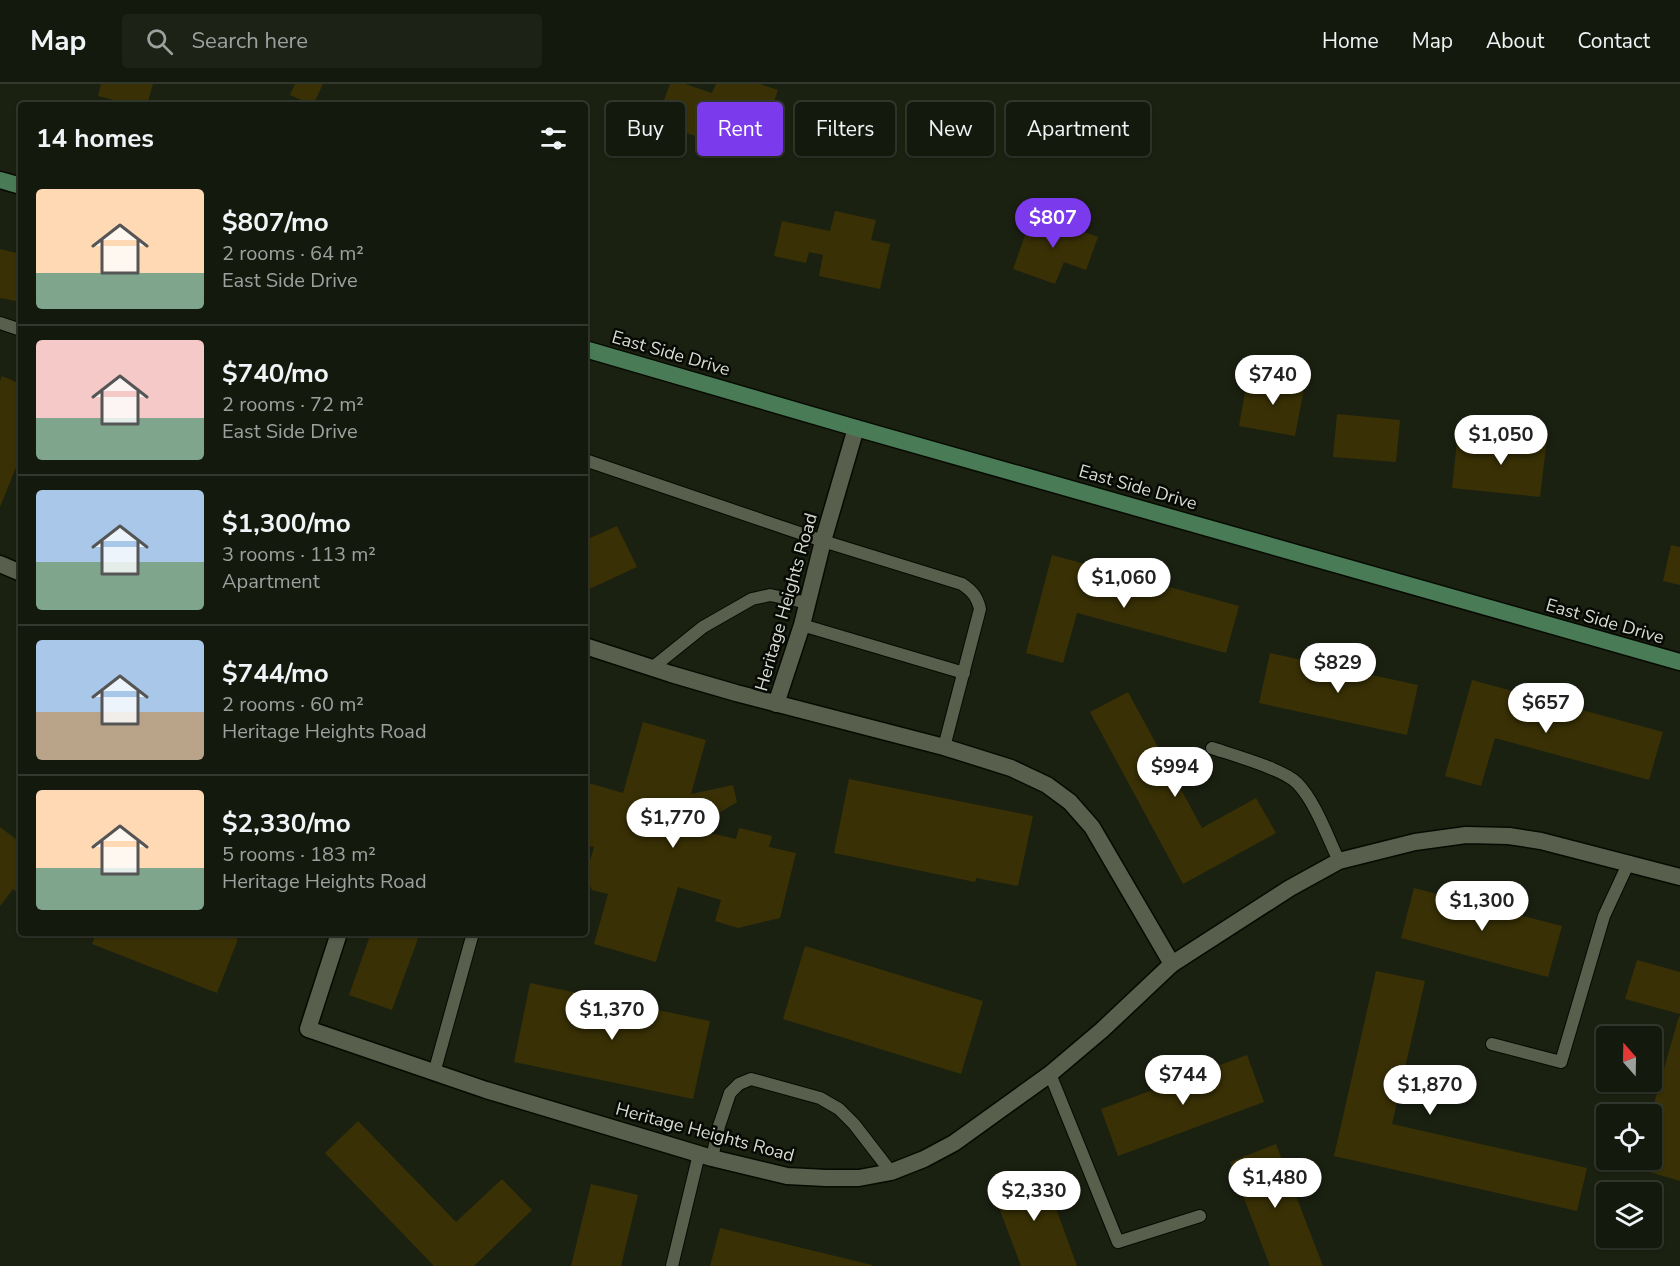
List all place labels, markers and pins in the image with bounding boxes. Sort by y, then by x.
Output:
pin: $807 [1017,198,1089,249]
pin: $740 [1237,355,1309,406]
pin: $1,050 [1452,415,1550,466]
pin: $1,060 [1075,558,1173,609]
pin: $829 [1302,643,1374,694]
pin: $657 [1510,683,1582,734]
pin: $994 [1139,747,1211,798]
pin: $1,770 [624,798,722,849]
pin: $1,300 [1433,881,1531,932]
pin: $1,370 [563,990,661,1041]
pin: $744 [1147,1055,1219,1106]
pin: $1,870 [1381,1065,1479,1116]
pin: $1,480 [1226,1158,1324,1209]
pin: $2,330 [985,1171,1083,1222]

